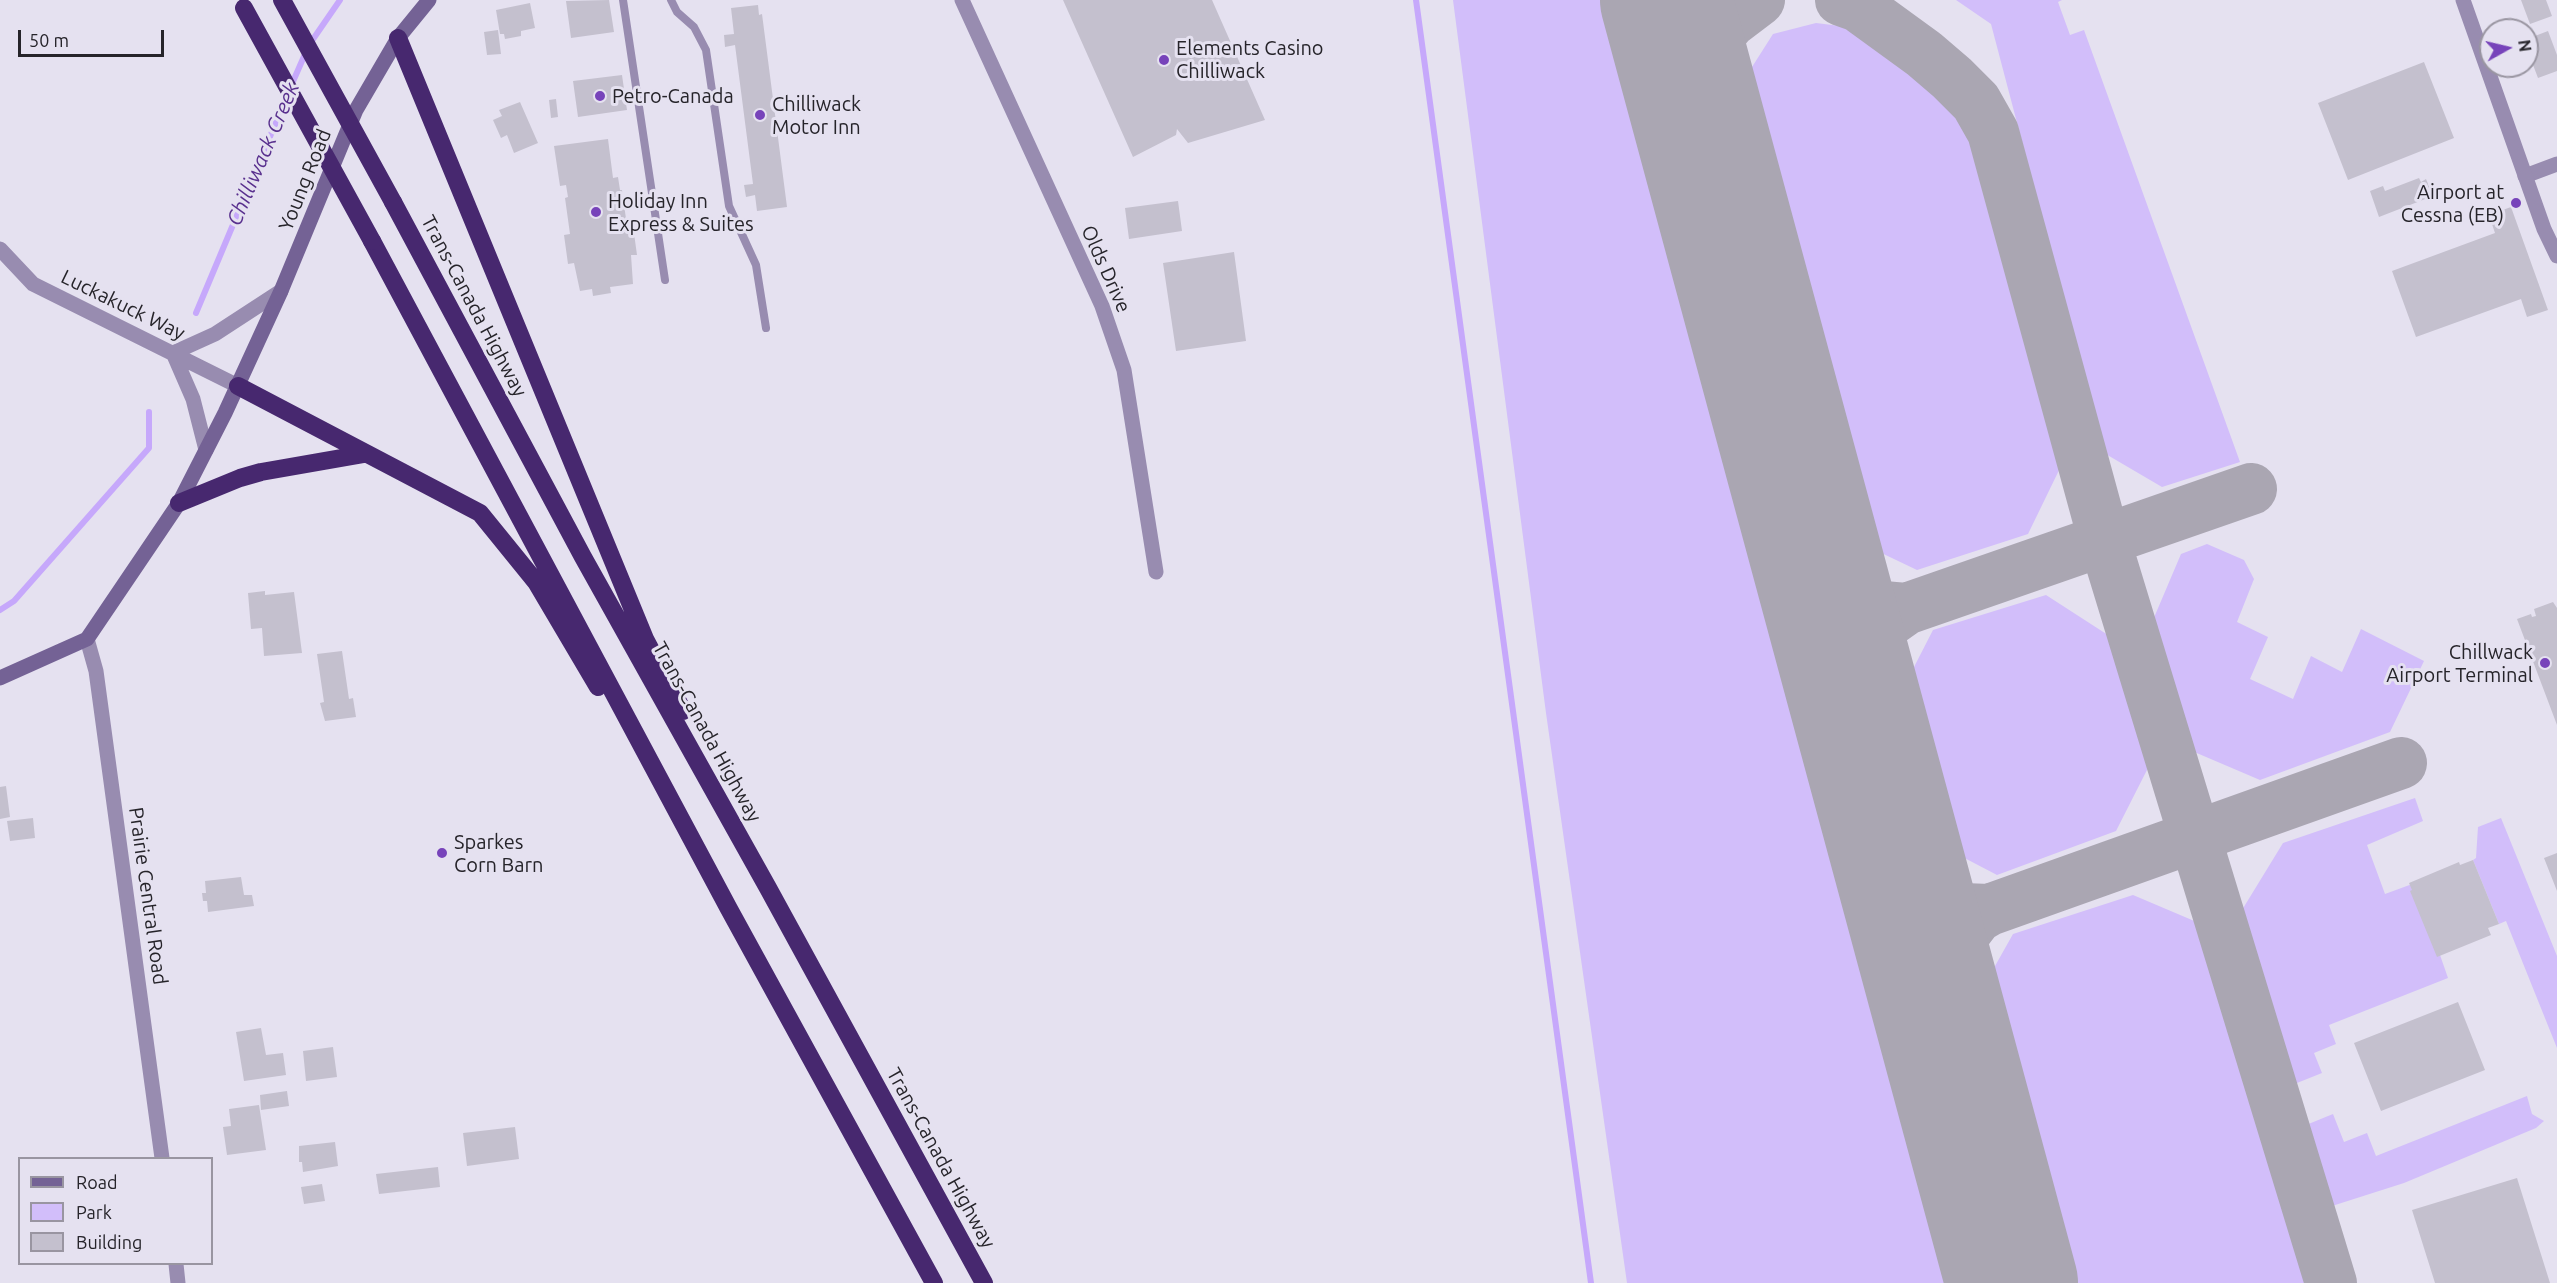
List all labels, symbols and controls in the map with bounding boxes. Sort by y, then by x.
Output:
scale bar [21,18,166,56]
north arrow [2479,18,2539,78]
text: 50 m [29,30,69,50]
place label: Elements Casino Chilliwack [1176,36,1324,83]
text: N [2515,39,2535,53]
marker: Elements Casino Chilliwack [1157,53,1171,67]
water label: Chilliwack Creek [221,78,305,230]
place label: Petro-Canada [612,84,734,108]
marker: Petro-Canada [593,89,607,103]
place label: Chilliwack Motor Inn [772,92,861,139]
marker: Chilliwack Motor Inn [753,108,767,122]
street label: Young Road [274,126,336,234]
place label: Airport at Cessna (EB) [2401,180,2504,227]
place label: Holiday Inn Express & Suites [608,189,754,236]
marker: Airport at Cessna (EB) [2509,196,2523,210]
marker: Holiday Inn Express & Suites [589,205,603,219]
street label: Trans-Canada Highway [416,211,532,401]
street label: Olds Drive [1076,222,1136,316]
street label: Luckakuck Way [57,265,189,345]
street label: Trans-Canada Highway [648,638,766,826]
place label: Chillwack Airport Terminal [2386,640,2533,687]
marker: Chillwack Airport Terminal [2538,656,2552,670]
street label: Prairie Central Road [124,806,172,986]
place label: Sparkes Corn Barn [454,830,543,877]
marker: Sparkes Corn Barn [435,846,449,860]
street label: Trans-Canada Highway [882,1064,1000,1252]
legend [18,1157,213,1265]
text: Road [76,1172,118,1192]
text: Park [76,1202,112,1222]
text: Building [76,1232,142,1252]

